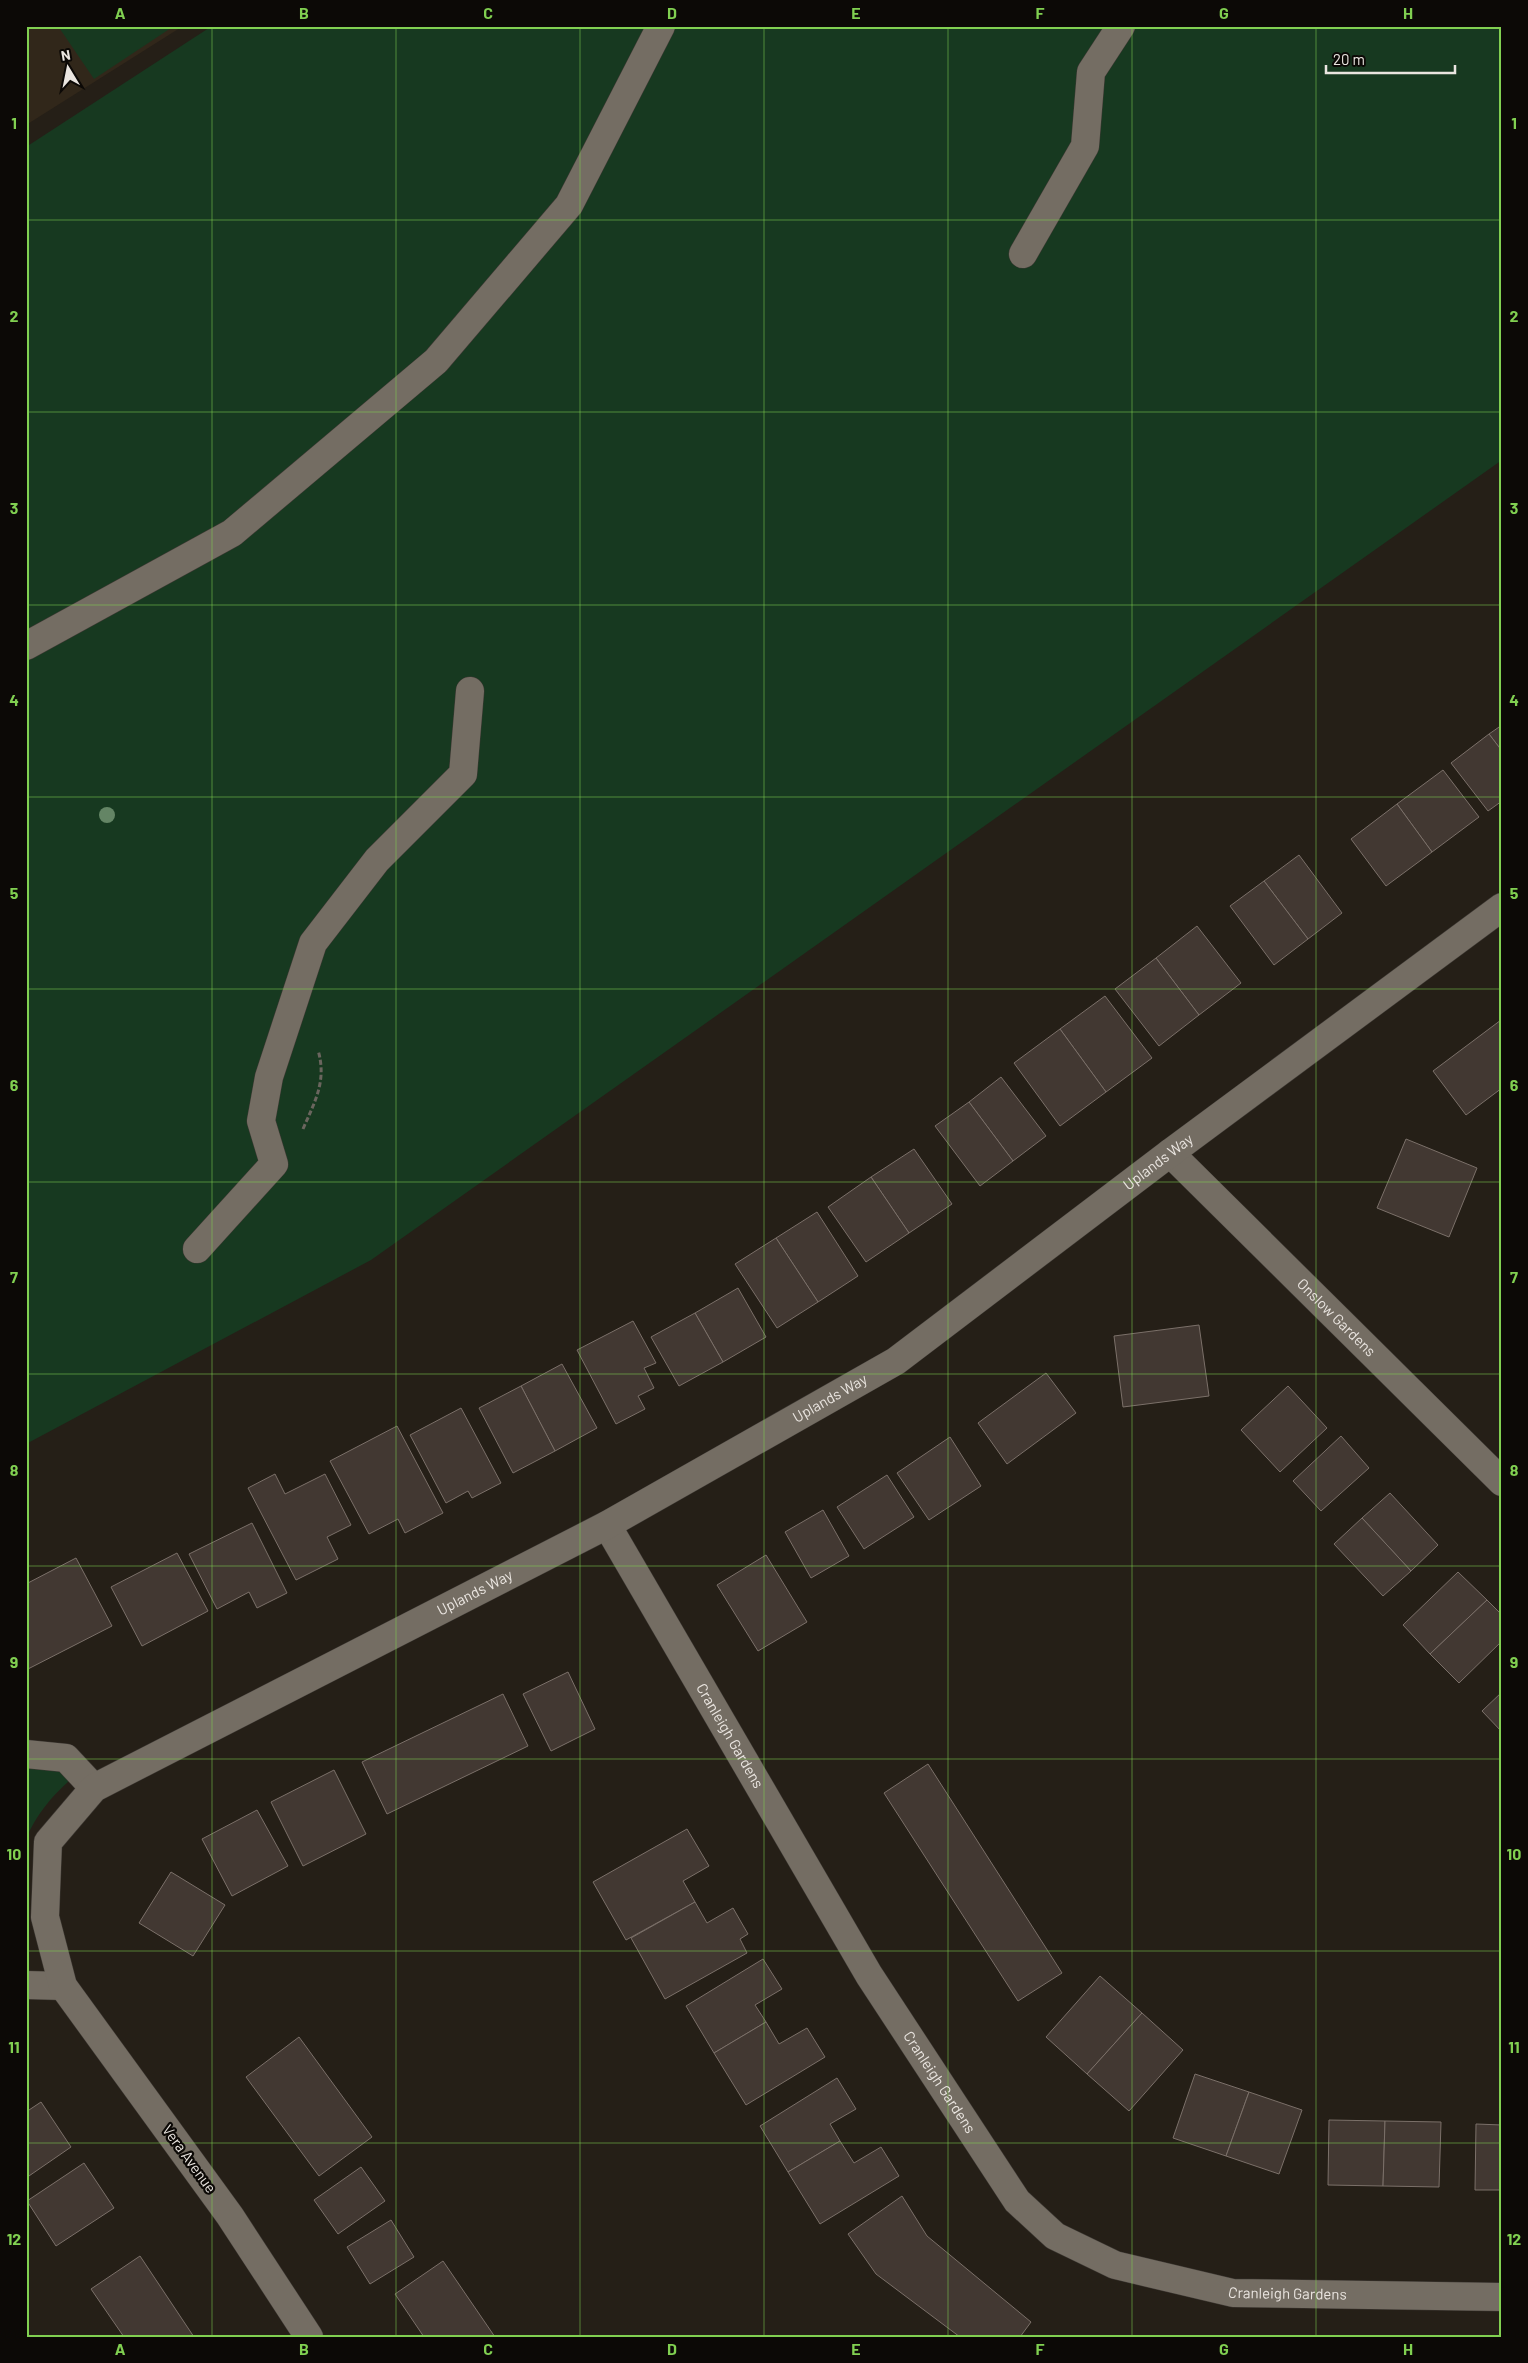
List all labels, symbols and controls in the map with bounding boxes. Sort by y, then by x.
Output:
text: A [115,3,126,22]
text: B [299,3,309,22]
text: C [483,3,493,22]
text: D [667,3,677,22]
text: E [851,3,861,22]
text: F [1036,3,1045,22]
text: G [1219,3,1229,22]
text: H [1403,3,1413,22]
north arrow [42,42,92,92]
scale bar [1326,42,1454,74]
text: N [60,46,72,64]
text: 20 m [1333,50,1365,68]
text: 1 [11,113,17,132]
text: 1 [1511,113,1517,132]
text: 2 [10,306,19,325]
text: 2 [1510,306,1519,325]
text: 3 [10,498,18,517]
text: 3 [1510,498,1518,517]
text: 4 [9,690,19,709]
text: 4 [1509,690,1519,709]
text: 5 [10,883,19,902]
text: 5 [1510,883,1519,902]
text: 6 [10,1075,19,1094]
text: 6 [1510,1075,1519,1094]
street label: Uplands Way [1119,1129,1196,1193]
text: 7 [10,1267,18,1286]
text: 7 [1510,1267,1518,1286]
street label: Onslow Gardens [1294,1274,1380,1360]
street label: Uplands Way [789,1369,870,1426]
text: 8 [10,1460,19,1479]
text: 8 [1510,1460,1519,1479]
street label: Uplands Way [434,1565,515,1619]
text: 9 [10,1652,18,1671]
text: 9 [1510,1652,1518,1671]
street label: Cranleigh Gardens [693,1680,768,1791]
text: 10 [7,1844,21,1863]
text: 10 [1507,1844,1521,1863]
street label: Cranleigh Gardens [900,2027,980,2136]
text: 11 [8,2037,20,2056]
text: 11 [1508,2037,1520,2056]
street label: Vera Avenue [159,2121,221,2196]
text: 12 [7,2229,21,2248]
text: 12 [1507,2229,1521,2248]
street label: Cranleigh Gardens [1227,2282,1347,2303]
text: A [115,2339,126,2358]
text: B [299,2339,309,2358]
text: C [483,2339,493,2358]
text: D [667,2339,677,2358]
text: E [851,2339,861,2358]
text: F [1036,2339,1045,2358]
text: G [1219,2339,1229,2358]
text: H [1403,2339,1413,2358]

